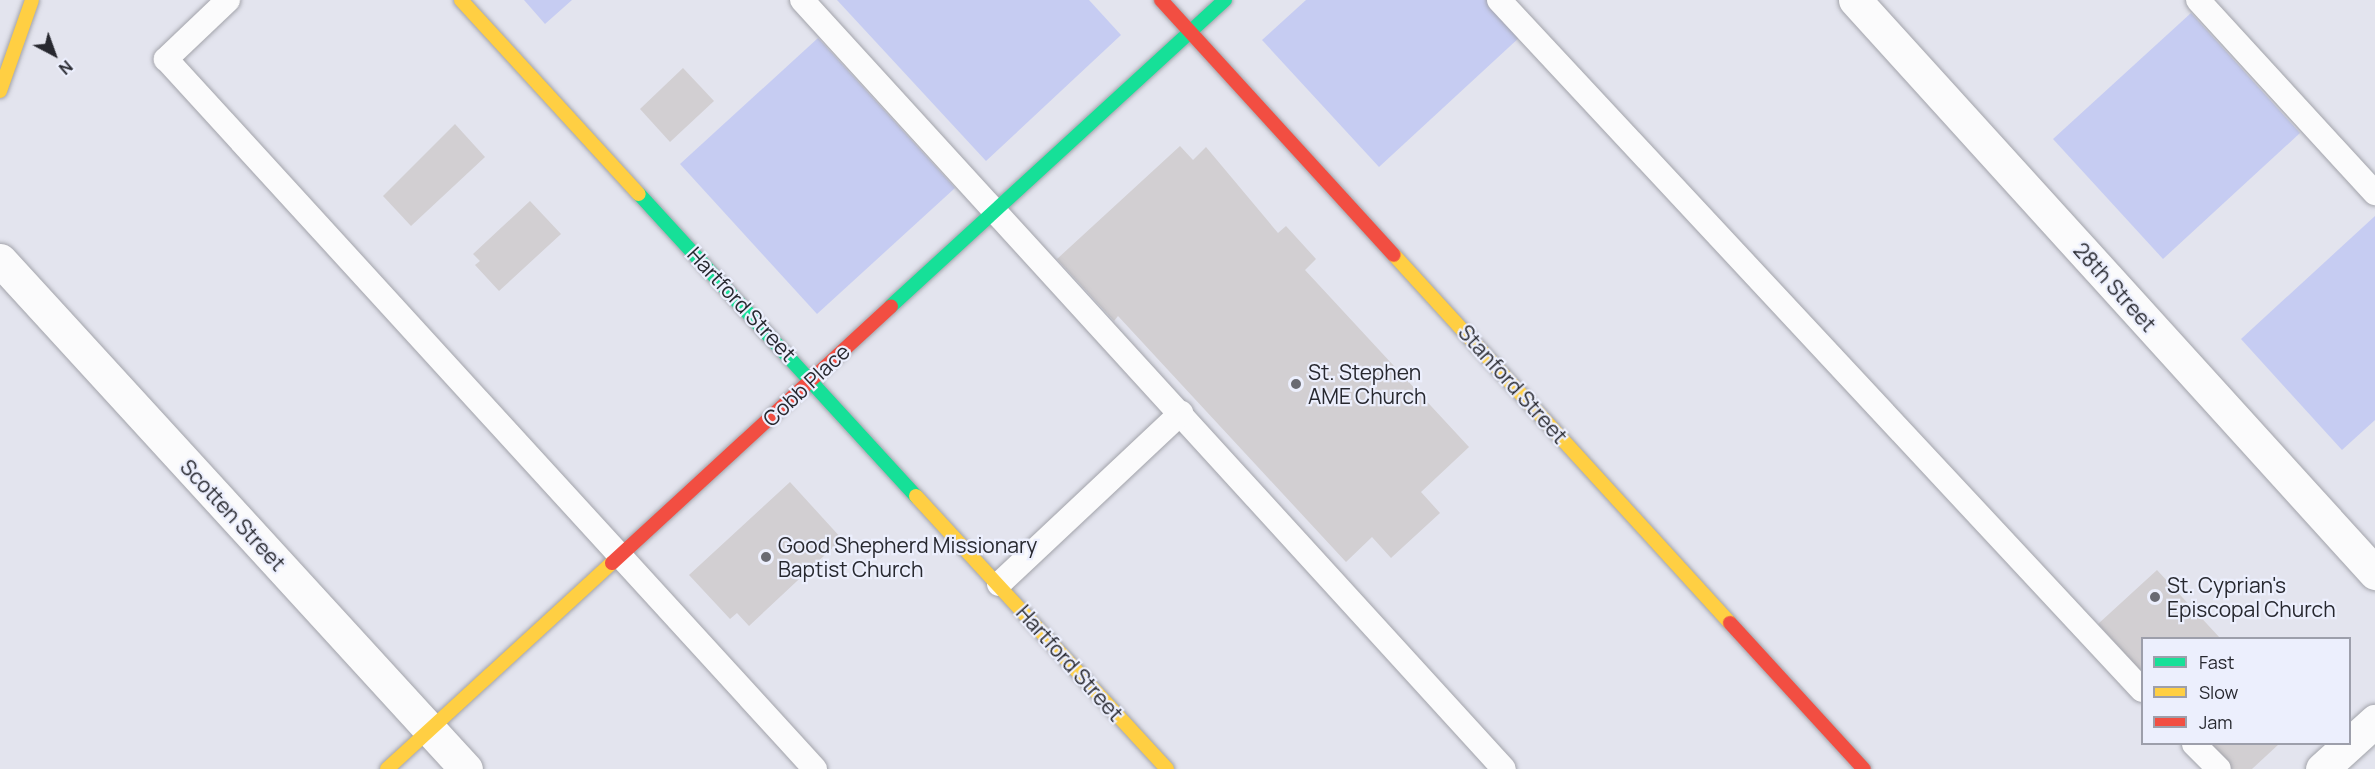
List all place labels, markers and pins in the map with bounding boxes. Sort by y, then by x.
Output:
place label: St. Stephen AME Church [1308,359,1427,409]
marker: St. Stephen AME Church [1289,377,1303,391]
place label: Good Shepherd Missionary Baptist Church [778,532,1037,582]
marker: Good Shepherd Missionary Baptist Church [759,550,773,564]
place label: St. Cyprian's Episcopal Church [2167,572,2336,622]
marker: St. Cyprian's Episcopal Church [2148,590,2162,604]

